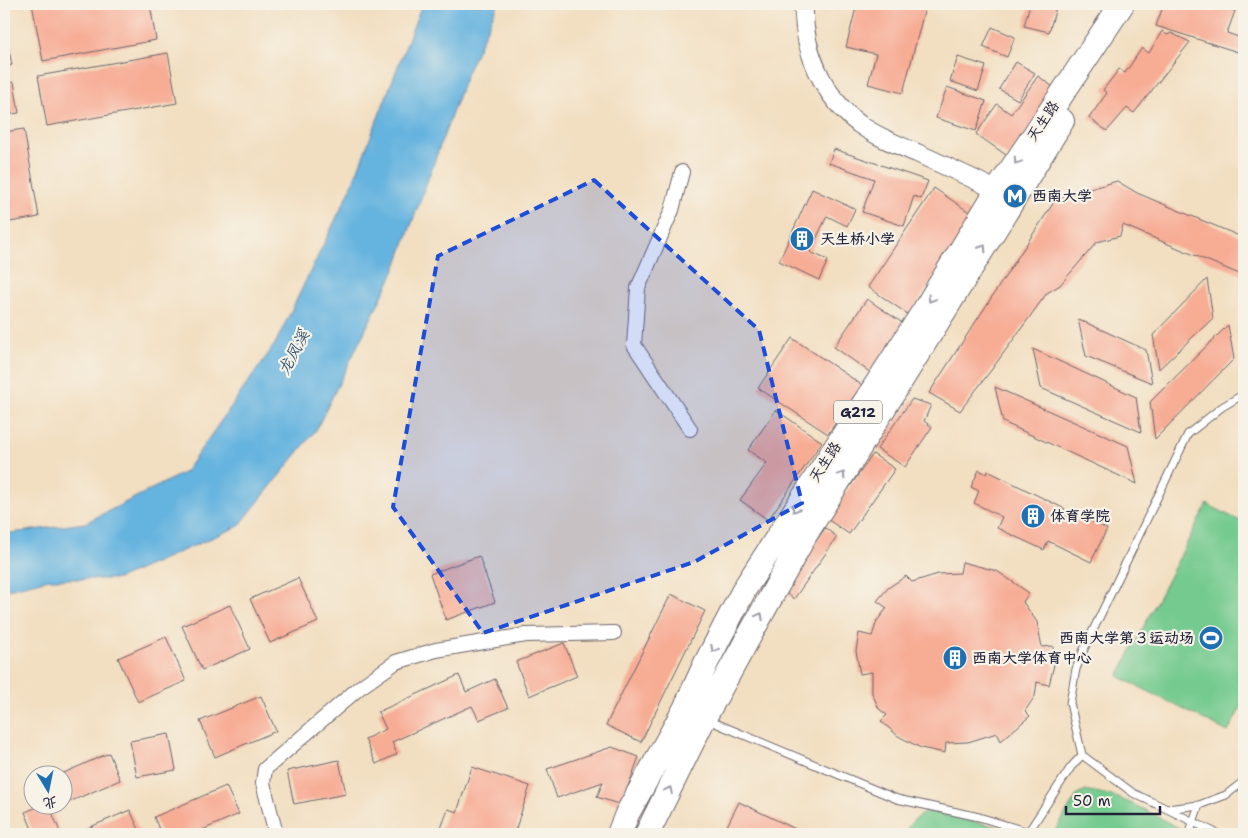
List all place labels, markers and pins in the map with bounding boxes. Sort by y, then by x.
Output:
metro station icon: 西南大学 [1002,183,1028,209]
place label: 西南大学 [1032,186,1092,206]
building icon: 天生桥小学 [789,226,815,252]
place label: 天生桥小学 [820,229,895,249]
building icon: 体育学院 [1020,503,1046,529]
place label: 体育学院 [1050,506,1110,526]
sports icon: 西南大学第３运动场 [1198,625,1224,651]
place label: 西南大学第３运动场 [1059,628,1194,648]
building icon: 西南大学体育中心 [942,645,968,671]
place label: 西南大学体育中心 [972,648,1092,668]

